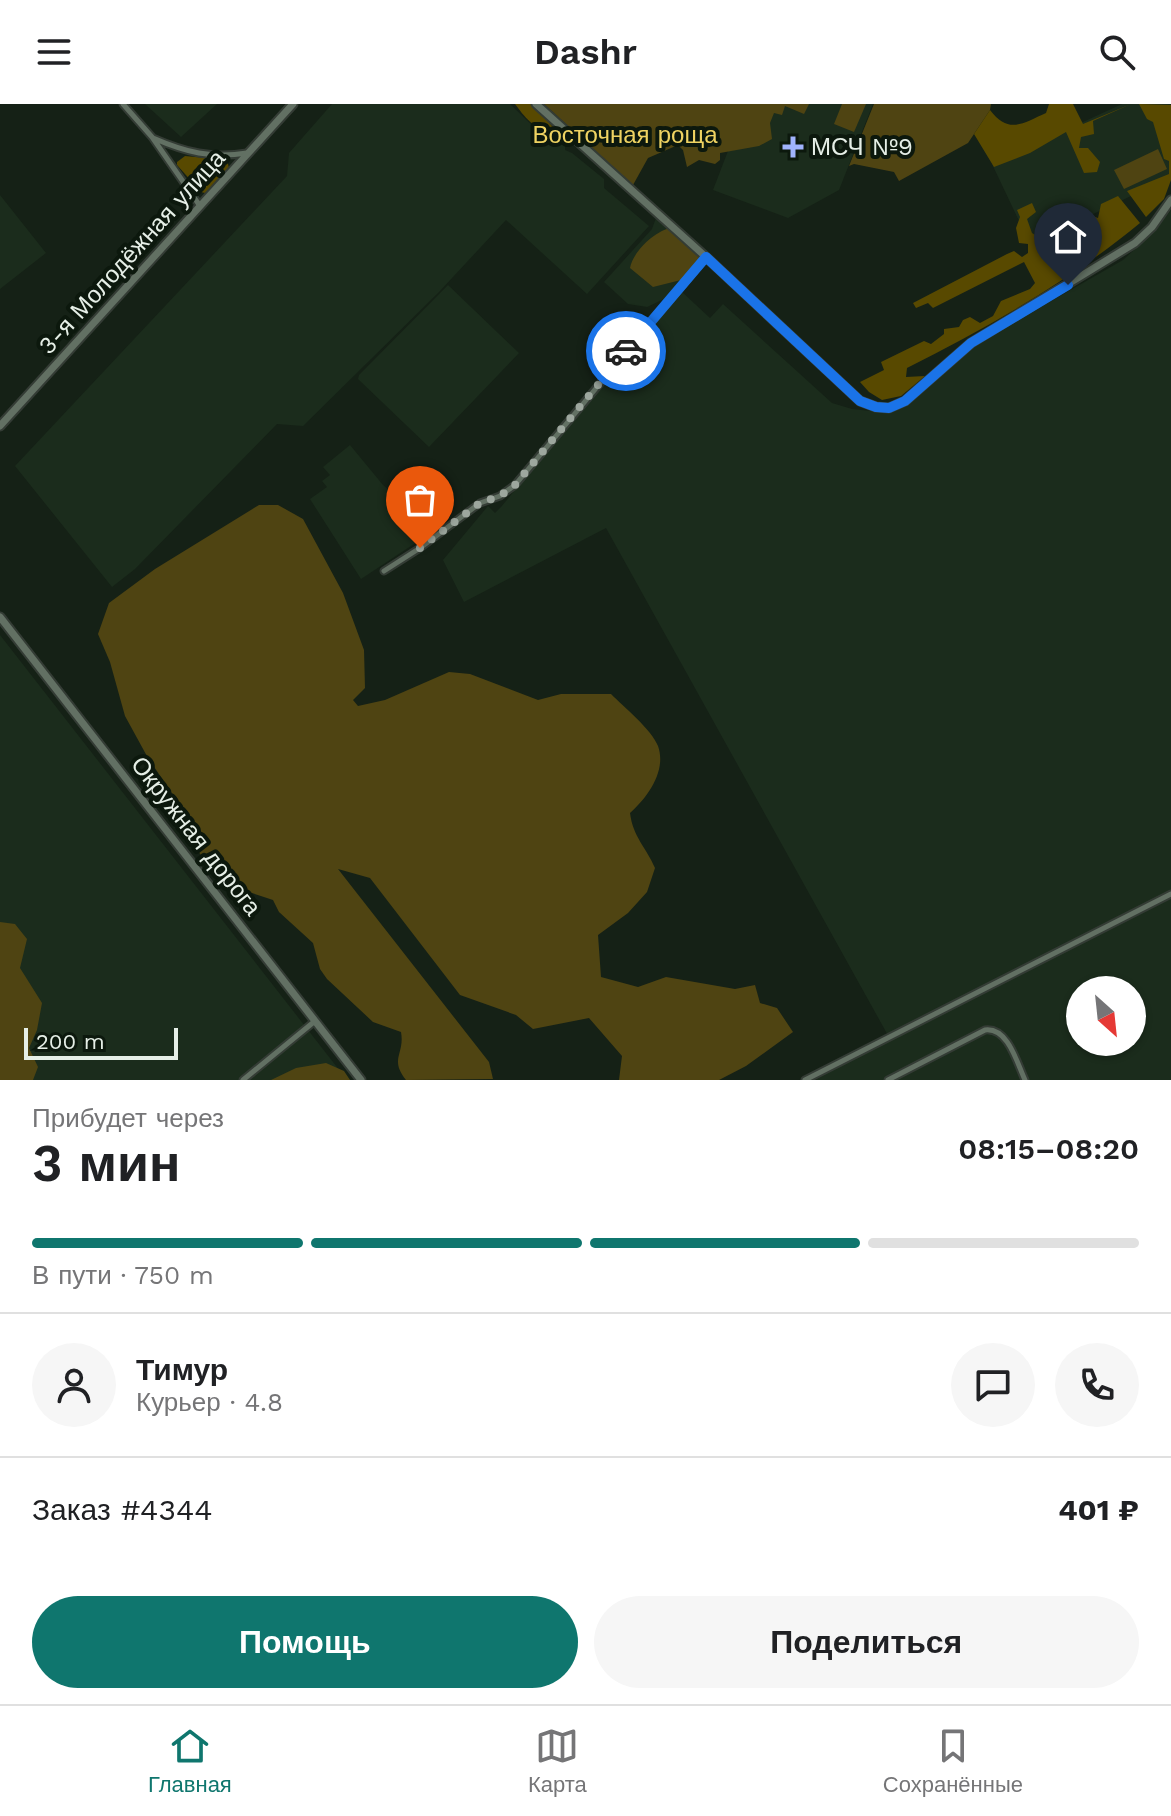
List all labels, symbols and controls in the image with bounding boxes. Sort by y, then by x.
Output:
icon: menu [32,30,76,74]
icon: search [1095,30,1139,74]
text: Dashr [534,31,637,73]
park label: Восточная роща [533,121,718,149]
place label: МСЧ №9 [811,133,913,161]
marker: МСЧ №9 [782,136,804,158]
street label: 3-я Молодёжная улица [33,144,231,360]
pin [1034,203,1102,285]
icon: home [1046,215,1090,259]
courier [586,311,666,391]
icon: car [604,329,648,373]
pin [386,466,454,548]
icon: bag [398,478,442,522]
street label: Окружная дорога [125,751,267,922]
north arrow [1066,976,1146,1056]
map controls [1066,976,1146,1056]
scale bar [24,1024,178,1060]
text: 200 m [36,1029,105,1054]
text: Прибудет через [32,1103,224,1133]
text: 08:15–08:20 [958,1131,1139,1166]
text: 3 мин [32,1133,180,1194]
text: В пути · 750 m [32,1260,214,1290]
button: person [32,1343,116,1427]
button: chat [951,1343,1035,1427]
button: phone [1055,1343,1139,1427]
text: Тимур [136,1352,228,1387]
text: Курьер · 4.8 [136,1387,283,1417]
text: Заказ #4344 [32,1492,213,1527]
text: 401 ₽ [1058,1492,1139,1527]
button: Помощь [32,1596,578,1688]
button: Поделиться [594,1596,1139,1688]
tab: Главная [148,1724,232,1798]
tab: Карта [528,1724,587,1798]
tab: Сохранённые [883,1724,1023,1798]

